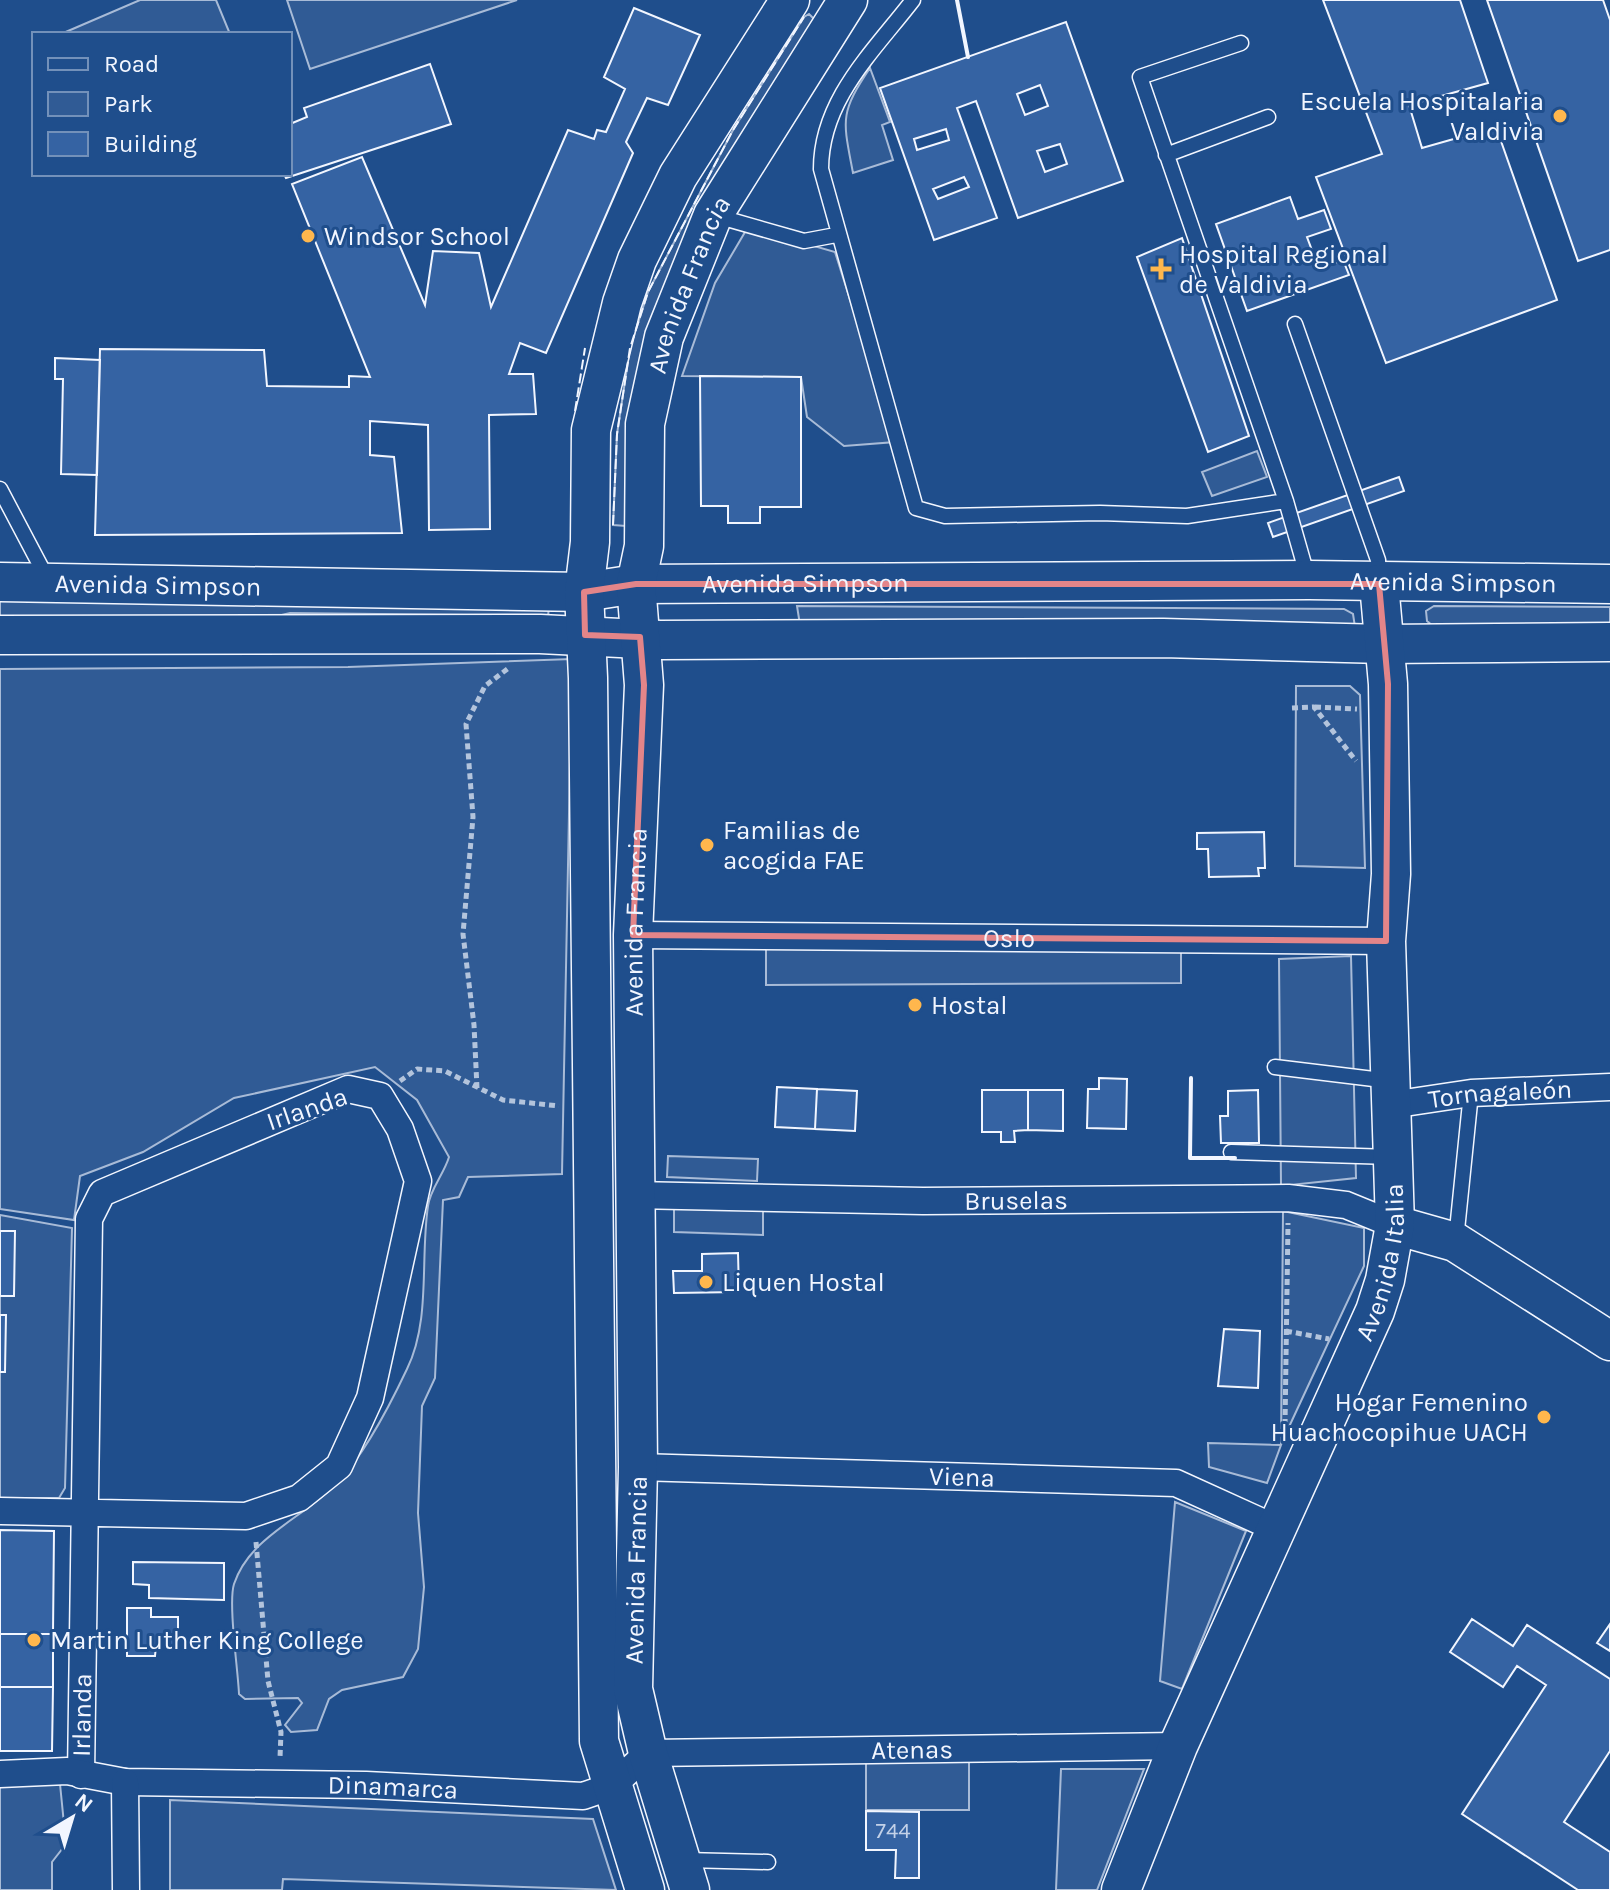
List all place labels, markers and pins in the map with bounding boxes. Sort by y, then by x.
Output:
place label: Escuela Hospitalaria Valdivia [1300,86,1544,147]
marker: Escuela Hospitalaria Valdivia [1551,107,1569,125]
place label: Windsor School [324,221,510,252]
marker: Windsor School [299,227,317,245]
place label: Hospital Regional de Valdivia [1179,239,1388,300]
marker: Hospital Regional de Valdivia [1150,258,1172,280]
place label: Familias de acogida FAE [723,815,865,876]
marker: Familias de acogida FAE [698,836,716,854]
place label: Hostal [931,990,1008,1021]
marker: Hostal [906,996,924,1014]
place label: Liquen Hostal [722,1267,885,1298]
marker: Liquen Hostal [697,1273,715,1291]
place label: Hogar Femenino Huachocopihue UACH [1270,1387,1528,1448]
marker: Hogar Femenino Huachocopihue UACH [1535,1408,1553,1426]
place label: Martin Luther King College [50,1625,364,1656]
marker: Martin Luther King College [25,1631,43,1649]

